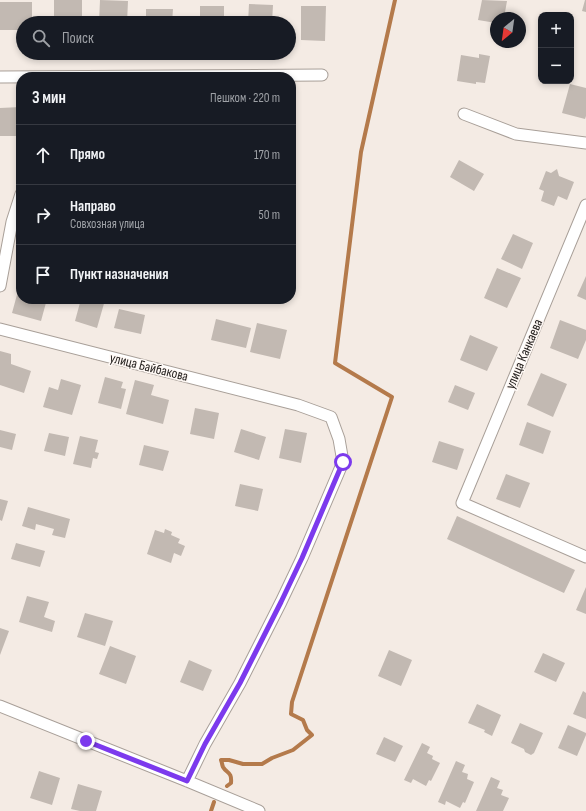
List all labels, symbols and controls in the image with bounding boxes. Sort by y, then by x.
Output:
north arrow [490,12,526,48]
map controls [538,12,574,84]
button: + [538,12,574,48]
search box [16,16,296,60]
icon: search [30,27,52,49]
text: Поиск [62,29,94,48]
button: − [538,48,574,84]
text: 3 мин [32,88,66,108]
text: Пешком · 220 m [210,90,280,106]
icon: ahead [32,144,54,166]
text: Прямо [70,145,105,164]
text: 170 m [254,147,280,163]
text: Направо [70,197,116,216]
icon: right [32,204,54,226]
text: 50 m [259,207,280,223]
text: Совхозная улица [70,216,145,232]
icon: arrive [32,264,54,286]
text: Пункт назначения [70,265,168,284]
street label: улица Канкаева [502,316,546,392]
street label: улица Байбакова [108,349,190,385]
route start [334,453,352,471]
route end [77,732,95,750]

